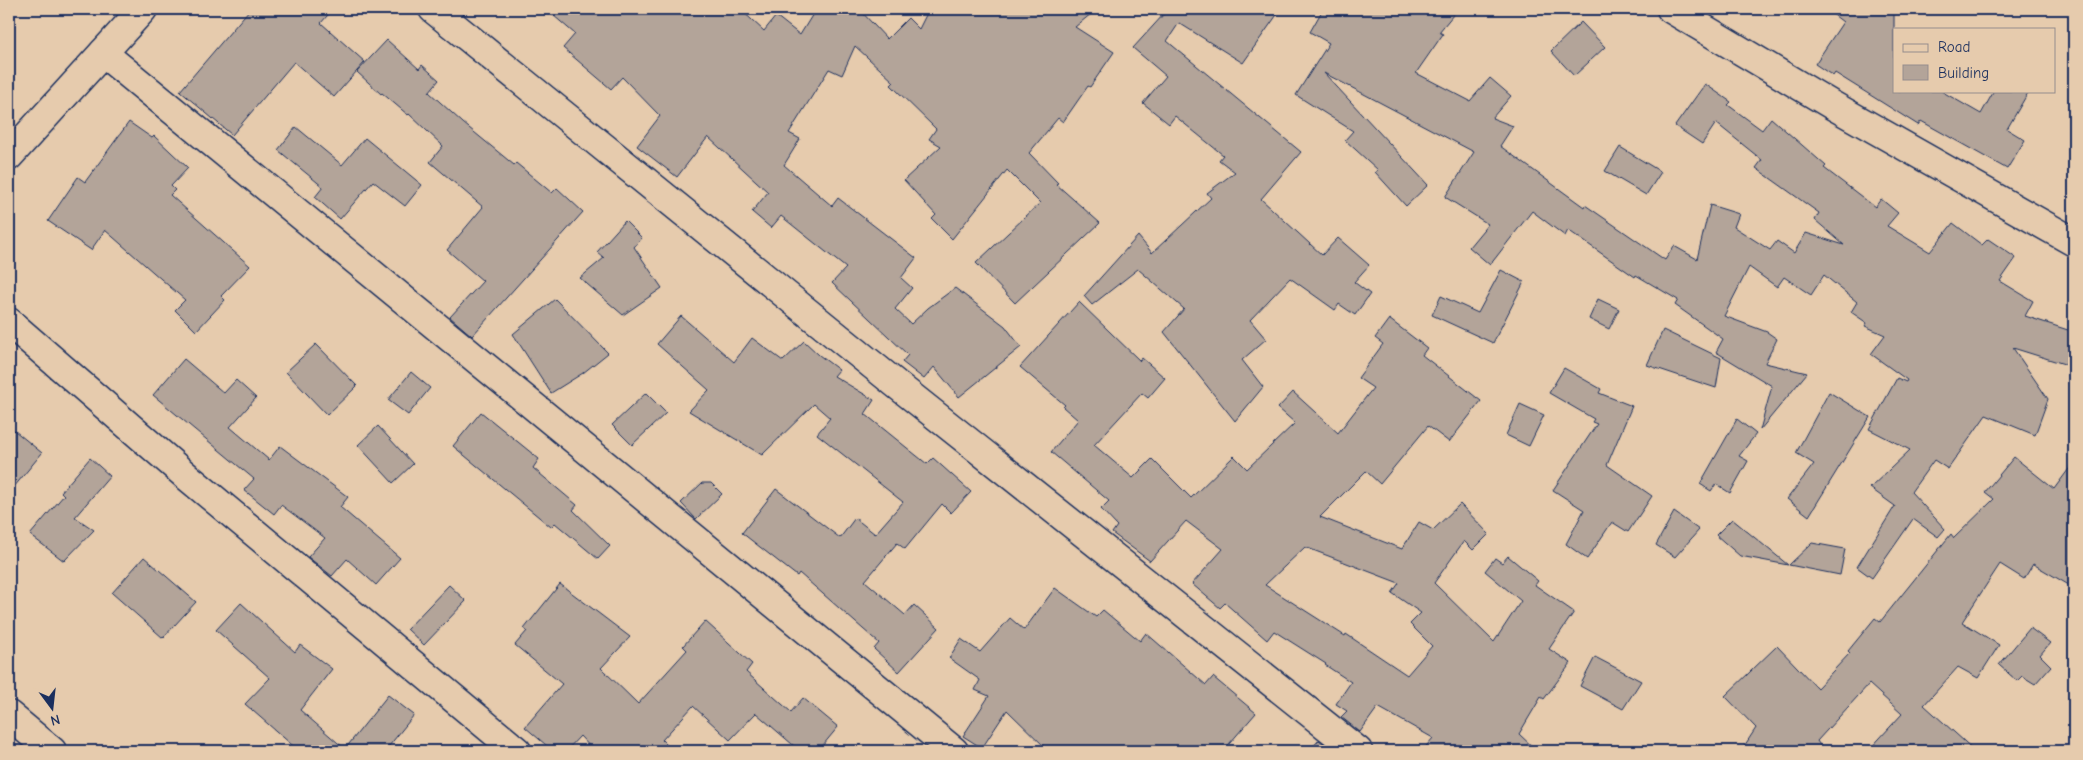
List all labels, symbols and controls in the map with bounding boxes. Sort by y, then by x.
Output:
legend [1893,28,2056,92]
text: Road [1938,38,1970,56]
text: Building [1938,64,1989,82]
north arrow [28,682,78,732]
text: N [49,711,62,729]

